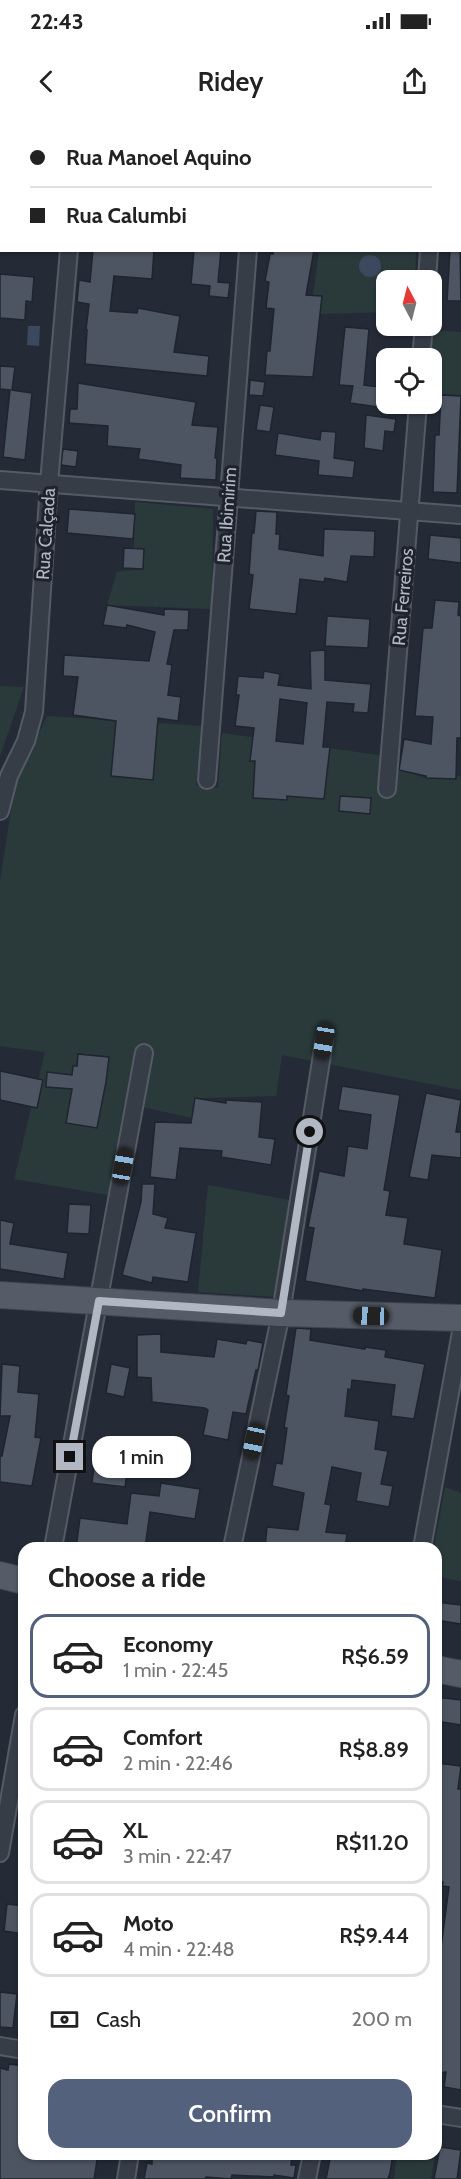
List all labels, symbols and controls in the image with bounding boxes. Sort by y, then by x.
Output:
text: 22:43 [30,8,84,35]
icon: back [30,65,63,98]
text: Ridey [198,65,263,98]
icon: share [398,65,431,98]
text: Rua Manoel Aquino [66,144,252,171]
text: Rua Calumbi [66,202,187,229]
north arrow [376,270,442,336]
map controls [376,270,442,414]
button: locate [376,348,442,414]
street label: Rua Ibimirim [213,466,241,564]
street label: Rua Calçada [32,487,60,581]
street label: Rua Ferreiros [388,547,418,647]
car [312,1022,336,1060]
route start [296,1118,323,1145]
car [111,1147,135,1185]
car [353,1306,389,1326]
car [241,1422,267,1460]
callout: 1 min [91,1436,190,1478]
route end [56,1443,83,1470]
text: 1 min [119,1445,164,1469]
text: Choose a ride [48,1561,206,1594]
icon: car [51,1629,105,1683]
text: Economy [123,1631,213,1658]
text: R$6.59 [341,1643,409,1670]
text: 1 min · 22:45 [123,1658,228,1682]
icon: car [51,1722,105,1776]
text: Comfort [123,1724,202,1751]
text: R$8.89 [339,1736,409,1763]
text: 2 min · 22:46 [123,1751,233,1775]
icon: car [51,1815,105,1869]
text: XL [123,1817,148,1844]
text: R$11.20 [335,1829,409,1856]
text: 3 min · 22:47 [123,1844,232,1868]
icon: car [51,1908,105,1962]
text: Moto [123,1910,174,1937]
text: R$9.44 [339,1922,409,1949]
text: 4 min · 22:48 [123,1937,235,1961]
icon: cash [48,2003,81,2036]
text: Cash [96,2006,141,2033]
text: 200 m [352,2007,412,2031]
button: Confirm [48,2079,412,2148]

